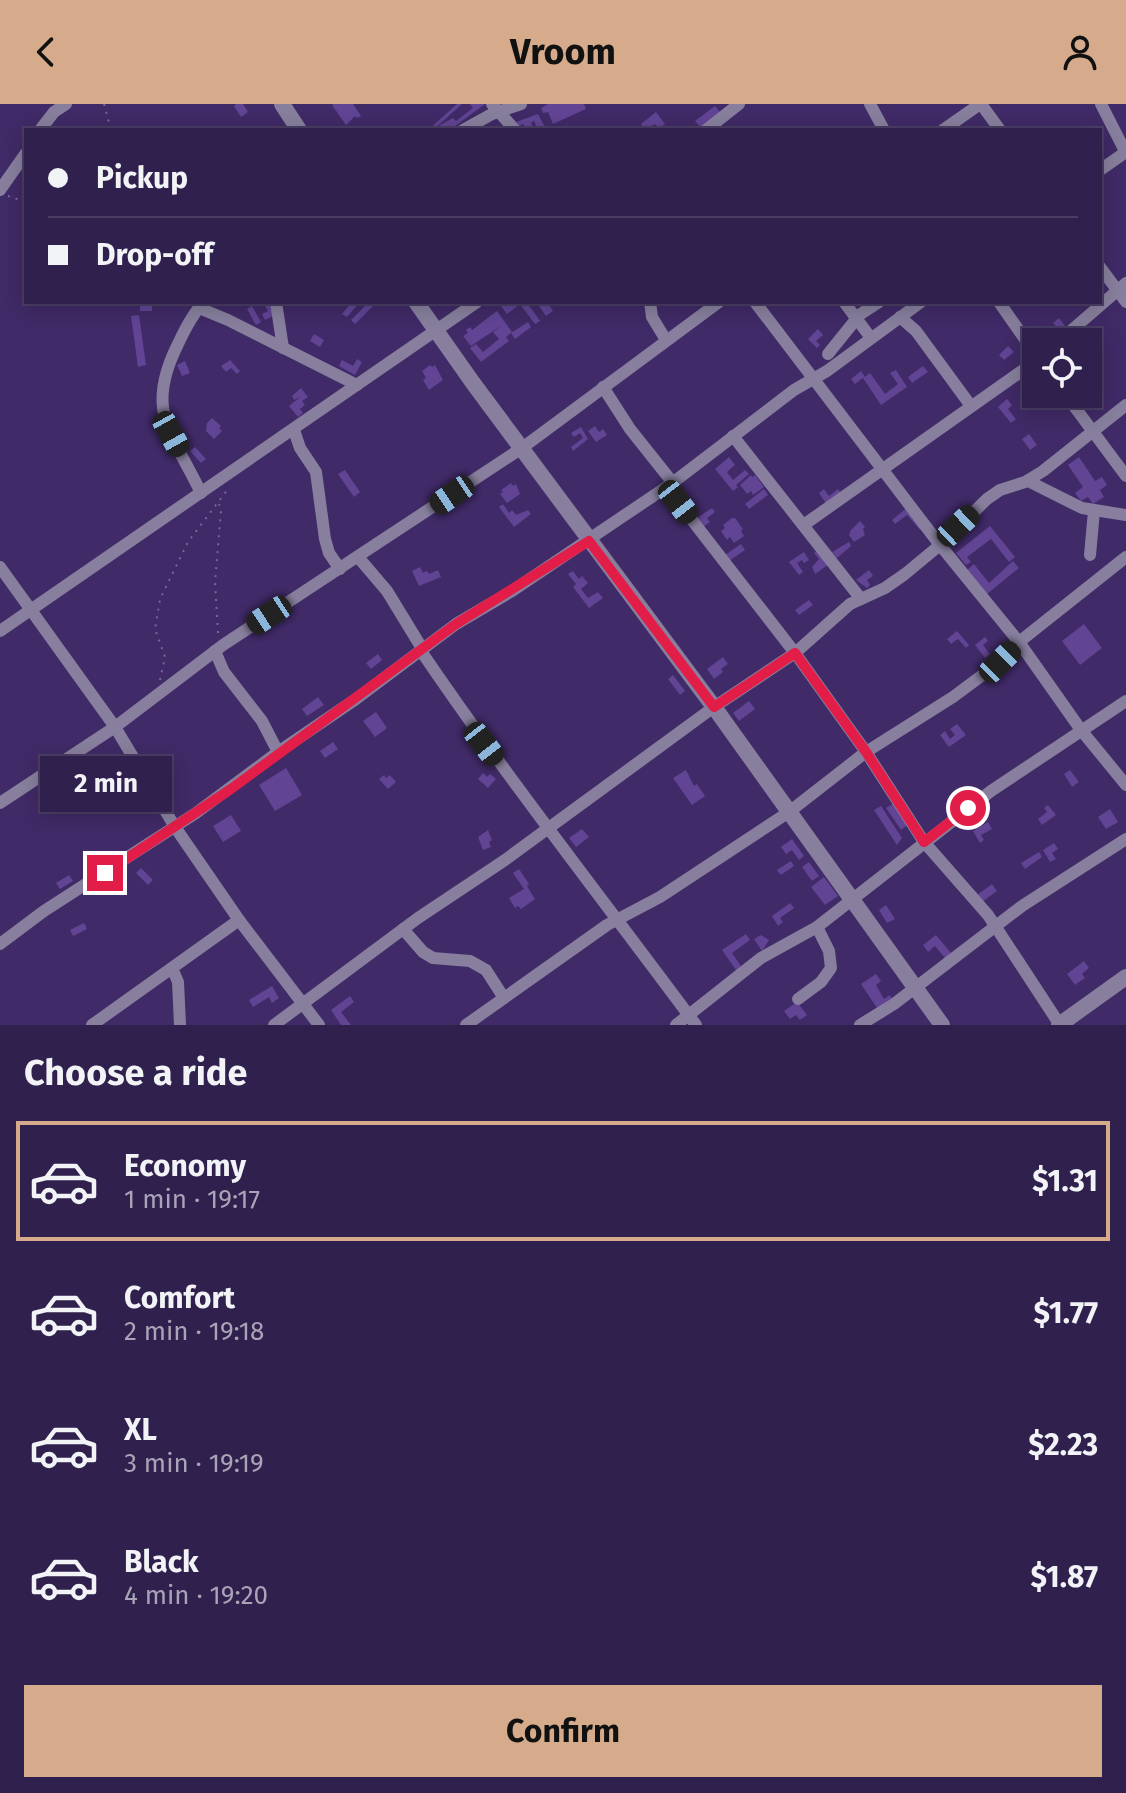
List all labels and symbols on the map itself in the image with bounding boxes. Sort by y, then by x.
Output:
car [149,407,193,461]
car [425,472,479,518]
car [654,476,702,528]
car [932,501,984,551]
car [242,592,296,638]
car [975,637,1025,687]
car [460,718,508,770]
callout: 2 min [39,757,171,813]
route start [950,790,986,826]
route end [87,855,123,891]

